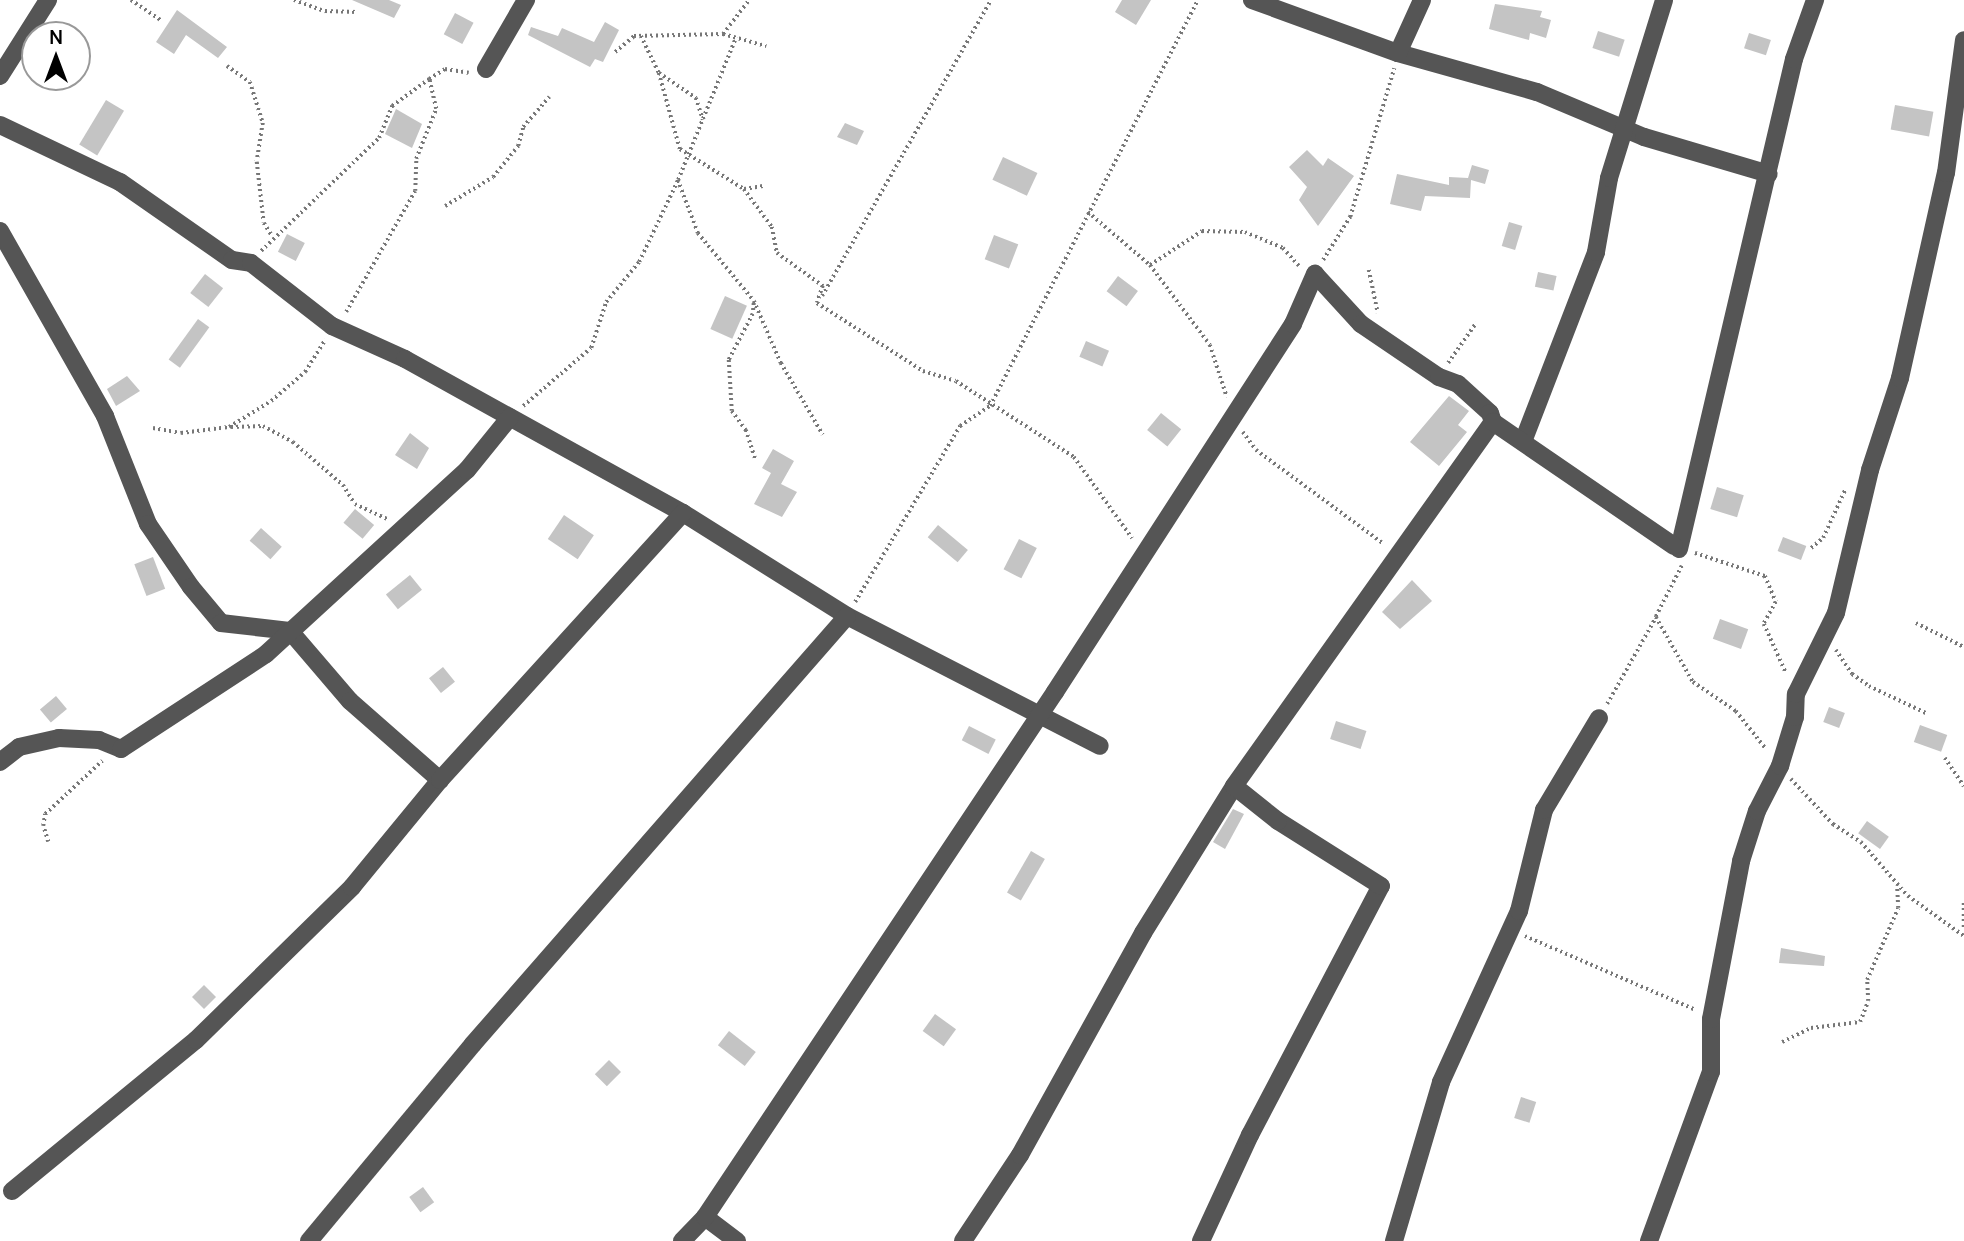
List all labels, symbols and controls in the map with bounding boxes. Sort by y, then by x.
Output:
north arrow [21,21,91,91]
text: N [49,24,63,50]

